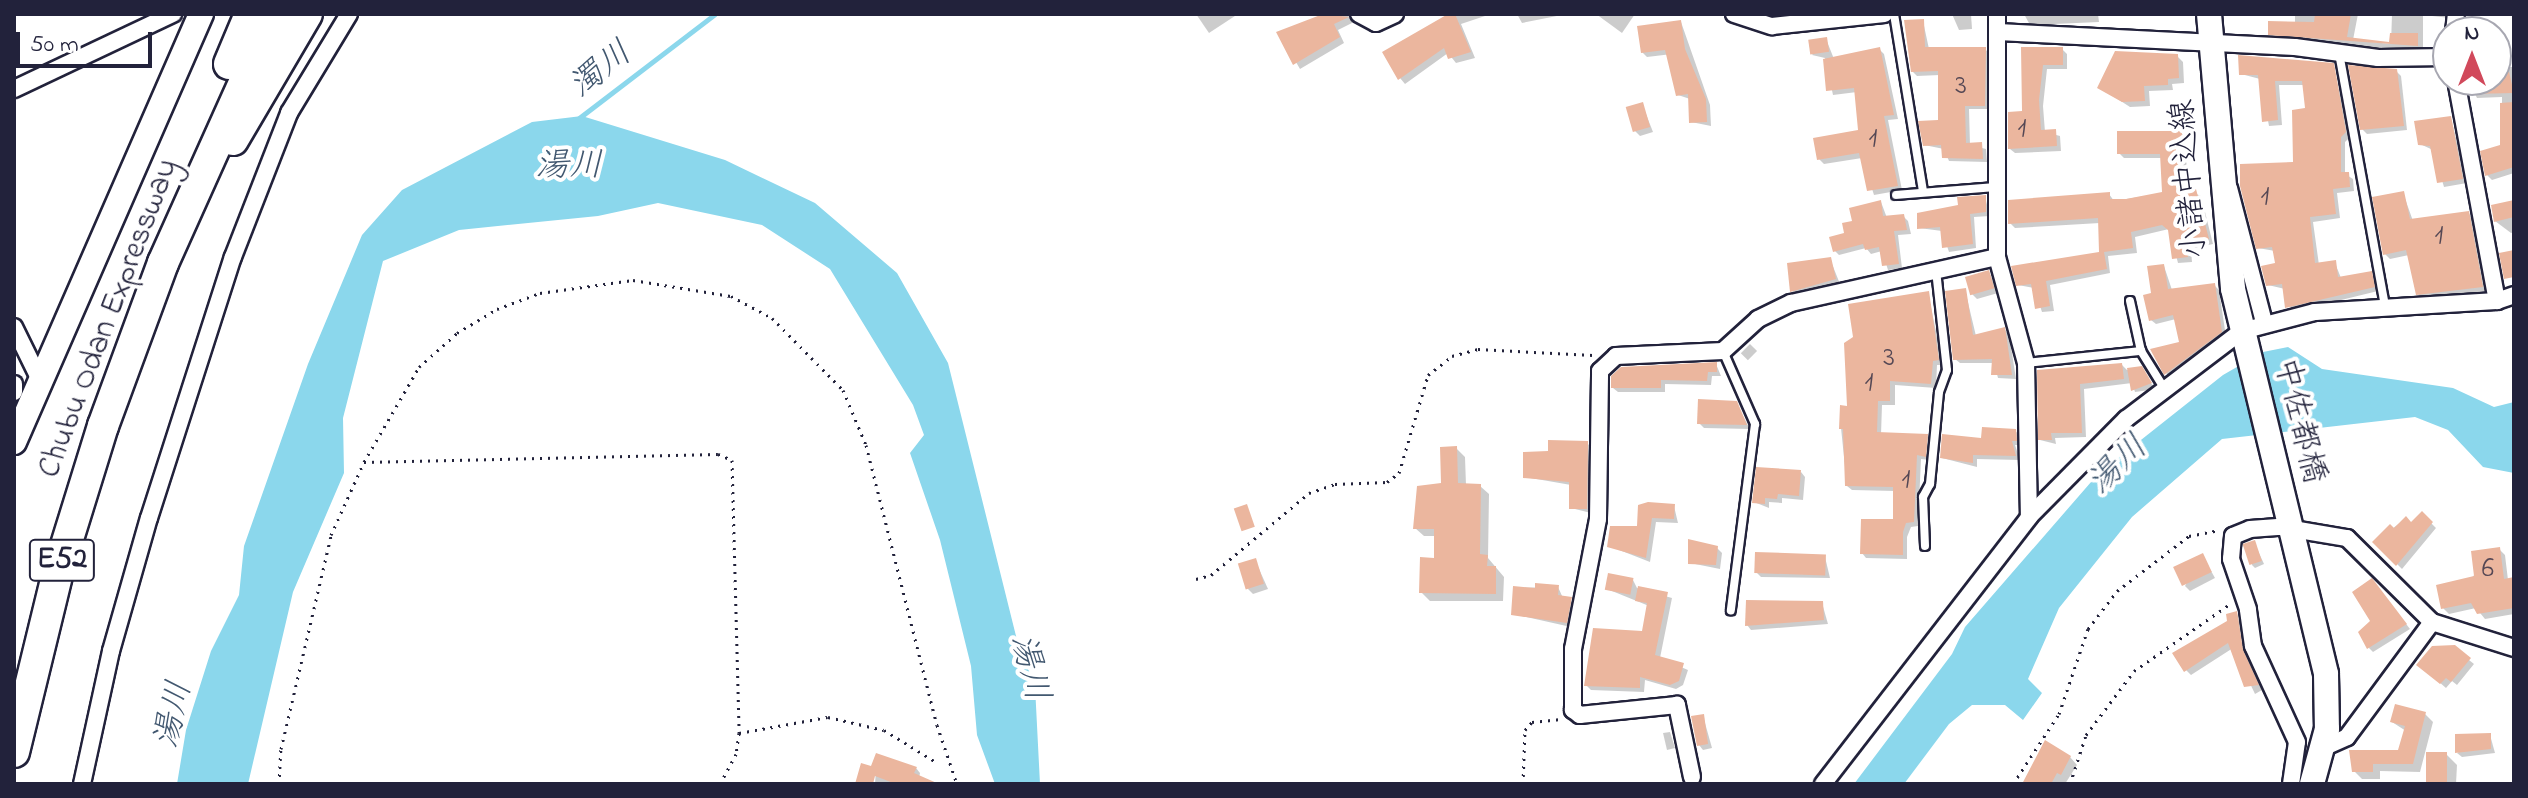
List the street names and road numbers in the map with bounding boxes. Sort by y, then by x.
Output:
street label: 小諸中込線 [2165,98,2217,260]
street label: Chubu Odan Expressway [31,154,189,484]
street label: 中佐都橋 [2264,354,2332,488]
road number: E52 [28,534,96,586]

